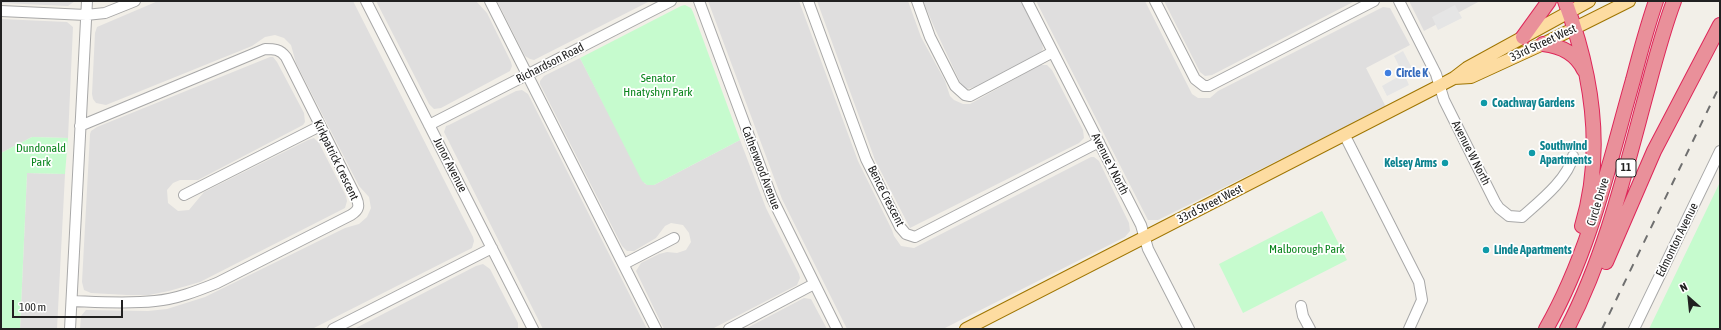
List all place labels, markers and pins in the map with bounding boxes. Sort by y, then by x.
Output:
place label: Circle K [1396,66,1428,80]
marker: Circle K [1383,68,1393,78]
place label: Coachway Gardens [1492,96,1575,110]
marker: Coachway Gardens [1479,98,1489,108]
place label: Southwind Apartments [1540,139,1592,167]
marker: Southwind Apartments [1527,148,1537,158]
place label: Kelsey Arms [1384,156,1437,170]
marker: Kelsey Arms [1440,158,1450,168]
place label: Linde Apartments [1494,243,1572,257]
marker: Linde Apartments [1481,245,1491,255]

